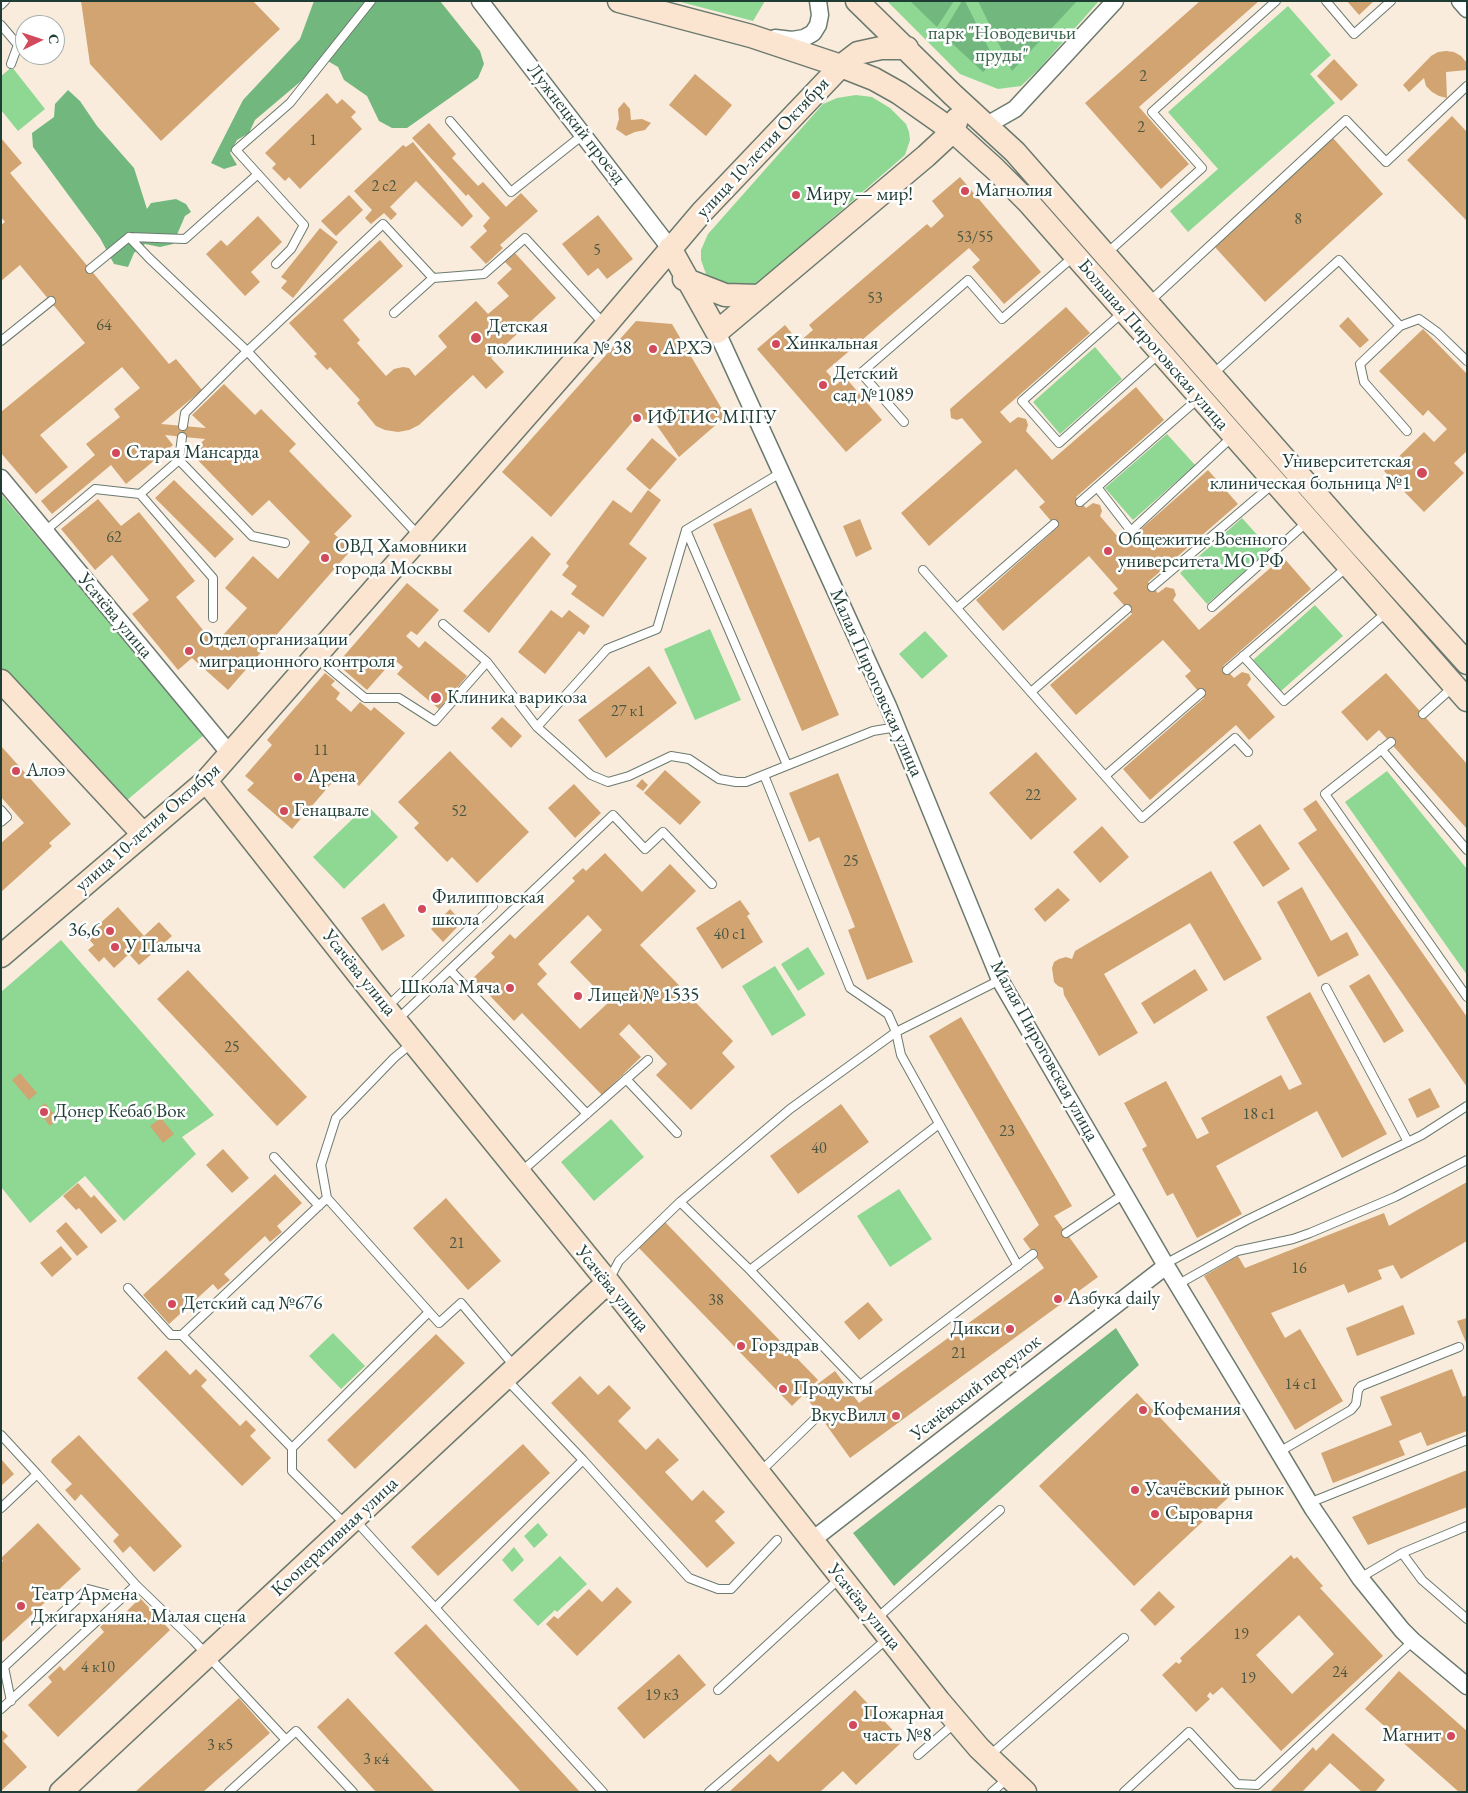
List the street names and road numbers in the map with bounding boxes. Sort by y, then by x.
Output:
street label: Лужнецкий проезд [522,59,630,189]
street label: улица 10-летия Октября [692,73,834,223]
street label: Большая Пироговская улица [1072,255,1234,435]
street label: Усачёва улица [73,569,157,663]
street label: Малая Пироговская улица [824,586,928,780]
street label: улица 10-летия Октября [71,759,225,897]
street label: Усачёва улица [317,925,401,1021]
street label: Малая Пироговская улица [985,957,1103,1145]
street label: Усачёва улица [570,1241,654,1337]
street label: Усачёвский переулок [906,1330,1046,1446]
street label: Кооперативная улица [267,1472,403,1602]
street label: Усачёва улица [822,1559,906,1655]

